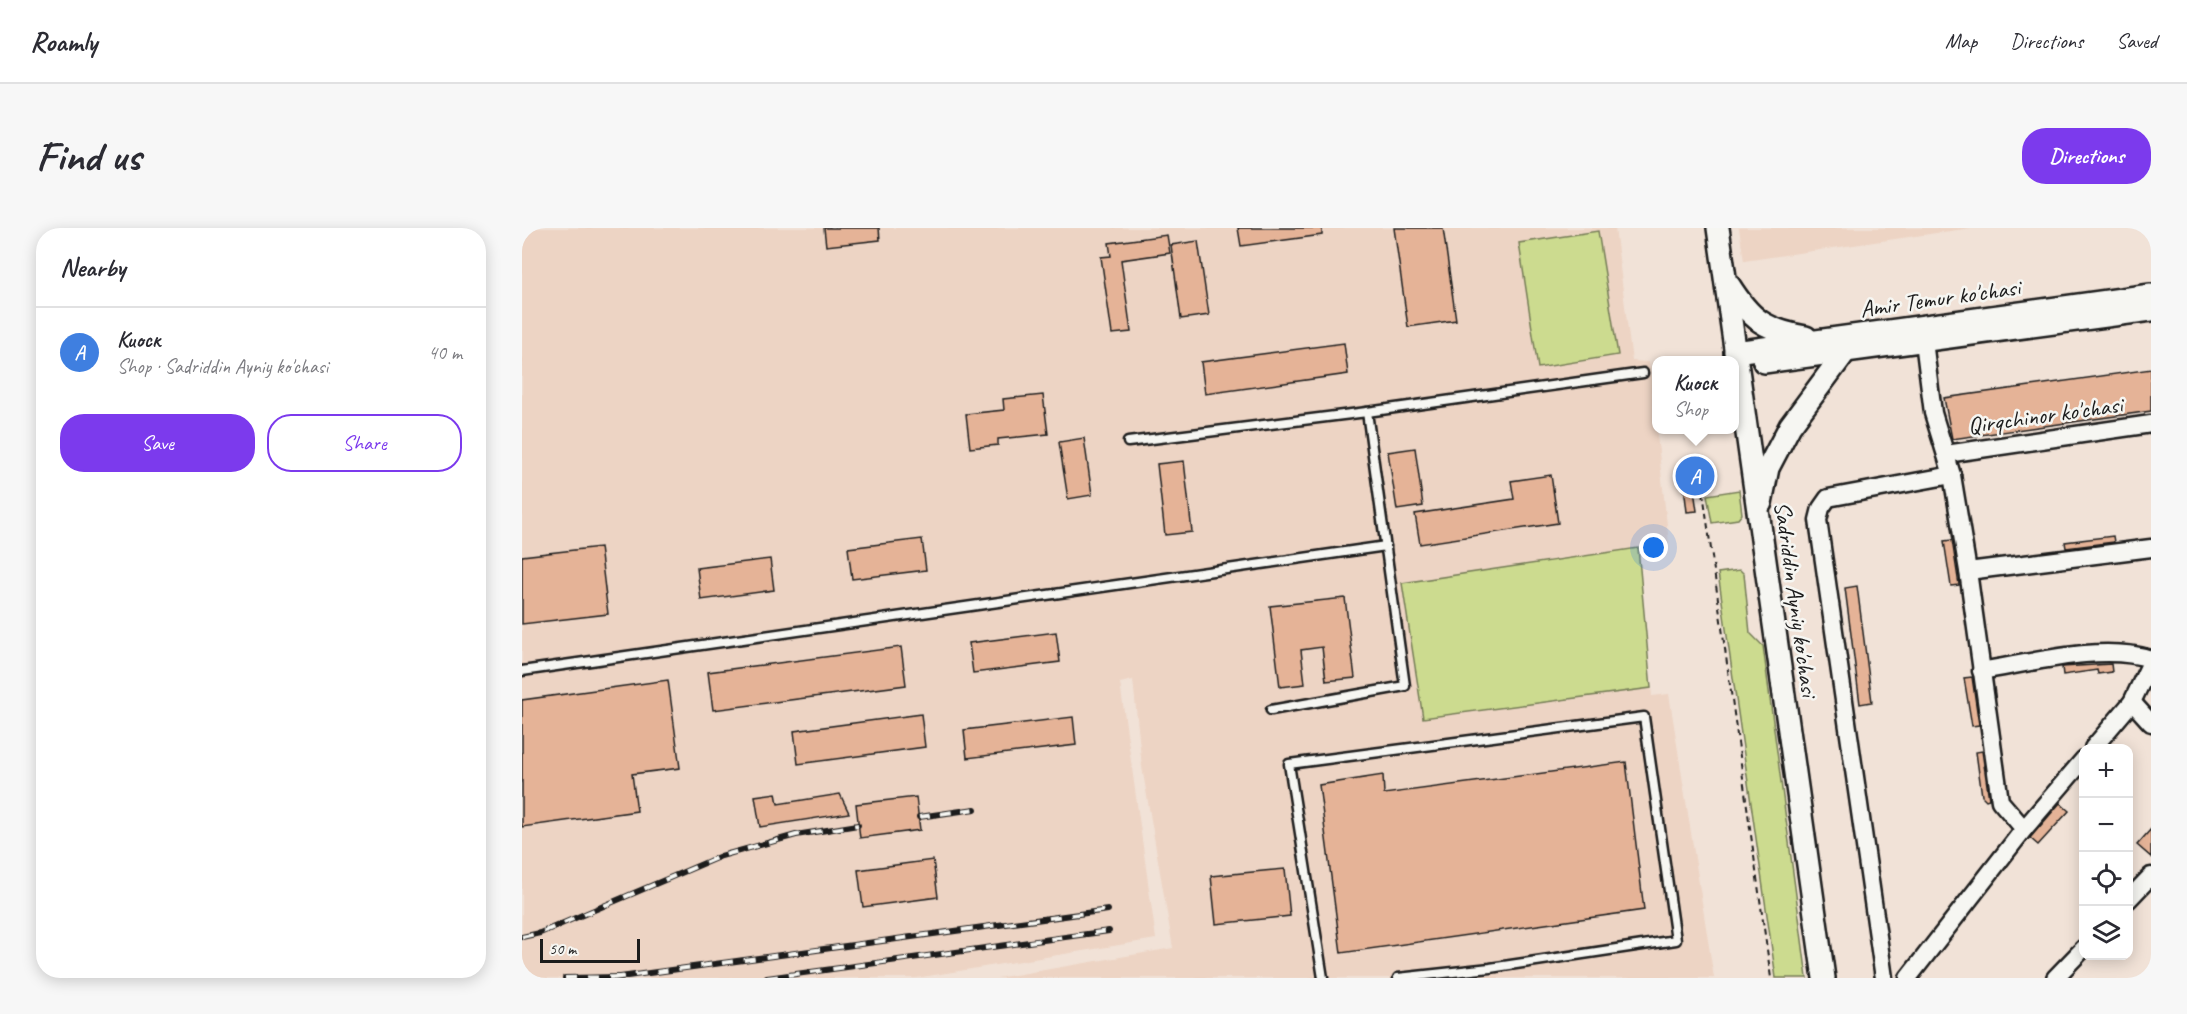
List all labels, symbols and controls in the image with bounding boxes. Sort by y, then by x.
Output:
text: Roamly [30,24,97,59]
text: Map [1945,28,1977,54]
text: Directions [2010,28,2083,54]
text: Saved [2116,28,2157,54]
button: Directions [2022,128,2151,184]
text: Find us [36,130,141,183]
text: Nearby [60,251,125,284]
street label: Amir Temur ko'chasi [1858,272,2024,324]
text: Киоск [117,326,161,354]
text: A [74,340,85,365]
text: 40 m [428,340,462,365]
text: Shop · Sadriddin Ayniy ko'chasi [117,354,328,379]
popup [1652,356,1739,434]
text: Киоск [1674,369,1717,397]
street label: Qirqchinor ko'chasi [1966,389,2127,441]
text: Shop [1674,397,1708,422]
button: Save [60,414,255,472]
button: Share [267,414,462,472]
pin: A [1676,454,1714,498]
street label: Sadriddin Ayniy ko'chasi [1767,500,1825,701]
your location [1639,533,1668,562]
map controls [2079,744,2133,960]
button: + [2079,744,2133,798]
button: − [2079,798,2133,852]
button: locate [2079,852,2133,906]
button: layers [2079,906,2133,960]
scale bar [540,936,640,964]
text: 50 m [549,939,576,959]

